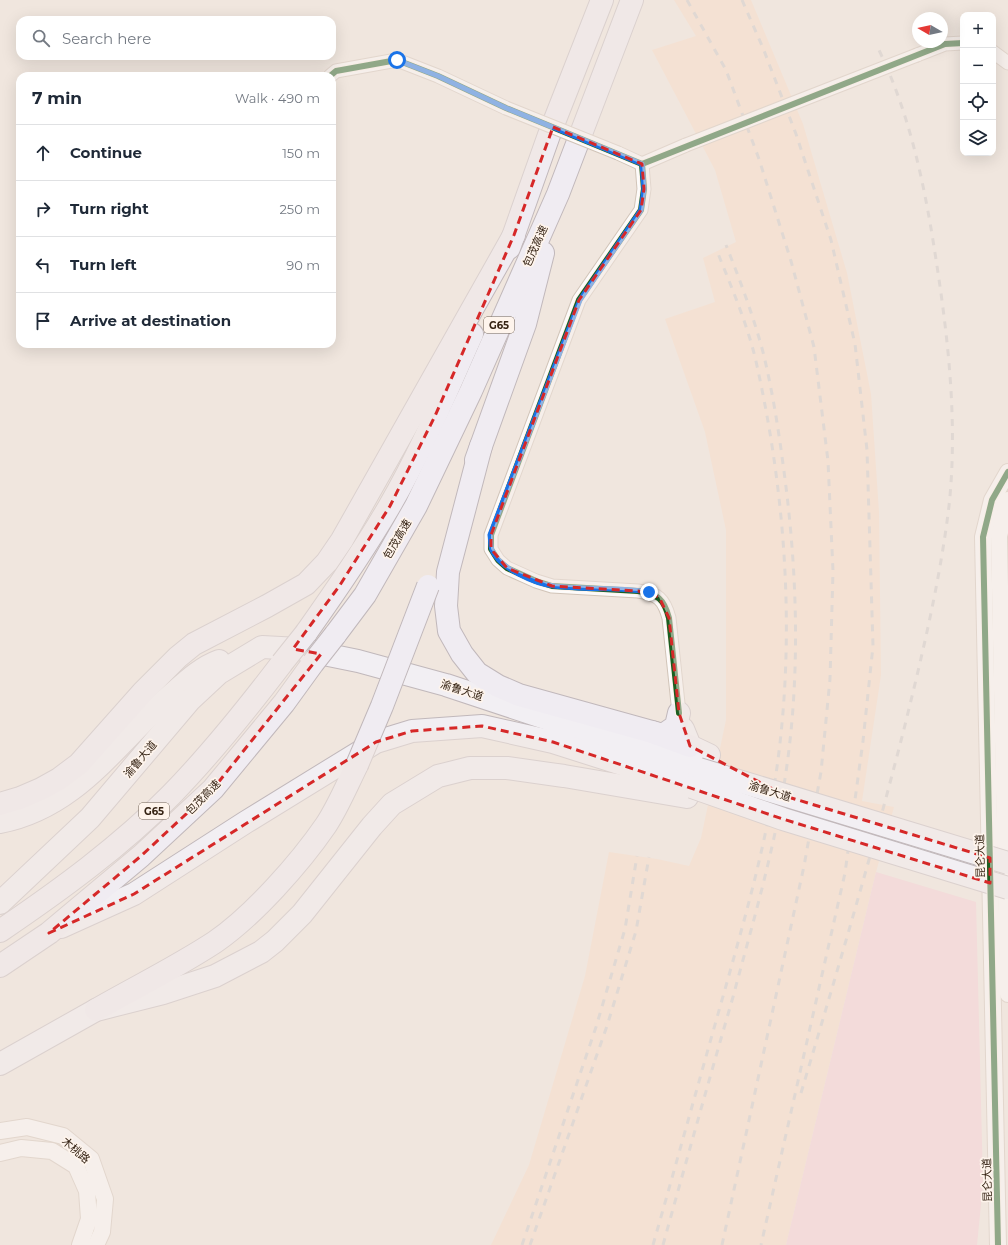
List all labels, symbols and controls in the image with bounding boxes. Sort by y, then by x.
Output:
north arrow [912,12,948,48]
map controls [960,12,996,156]
button: + [960,12,996,48]
search box [16,16,336,60]
icon: search [30,27,52,49]
text: Search here [62,29,151,48]
button: − [960,48,996,84]
route start [388,51,406,69]
button: locate [960,84,996,120]
text: 7 min [32,88,82,108]
text: Walk · 490 m [235,90,320,106]
button: layers [960,120,996,156]
icon: ahead [32,142,54,164]
text: Continue [70,143,142,162]
text: 150 m [282,145,320,161]
icon: right [32,198,54,220]
text: Turn right [70,199,149,218]
text: 250 m [279,201,320,217]
street label: 包茂高速 [520,223,550,269]
icon: left [32,254,54,276]
text: Turn left [70,255,137,274]
text: 90 m [286,257,320,273]
icon: arrive [32,310,54,332]
text: Arrive at destination [70,311,231,330]
road number: G65 [484,317,514,333]
street label: 包茂高速 [380,516,414,562]
route end [640,583,658,601]
street label: 渝鲁大道 [439,677,485,703]
street label: 渝鲁大道 [120,738,160,780]
street label: 包茂高速 [182,776,224,818]
street label: 渝鲁大道 [747,778,793,804]
road number: G65 [139,803,169,819]
street label: 昆仑大道 [973,834,987,878]
street label: 木桃路 [59,1134,93,1166]
street label: 昆仑大道 [980,1158,994,1202]

